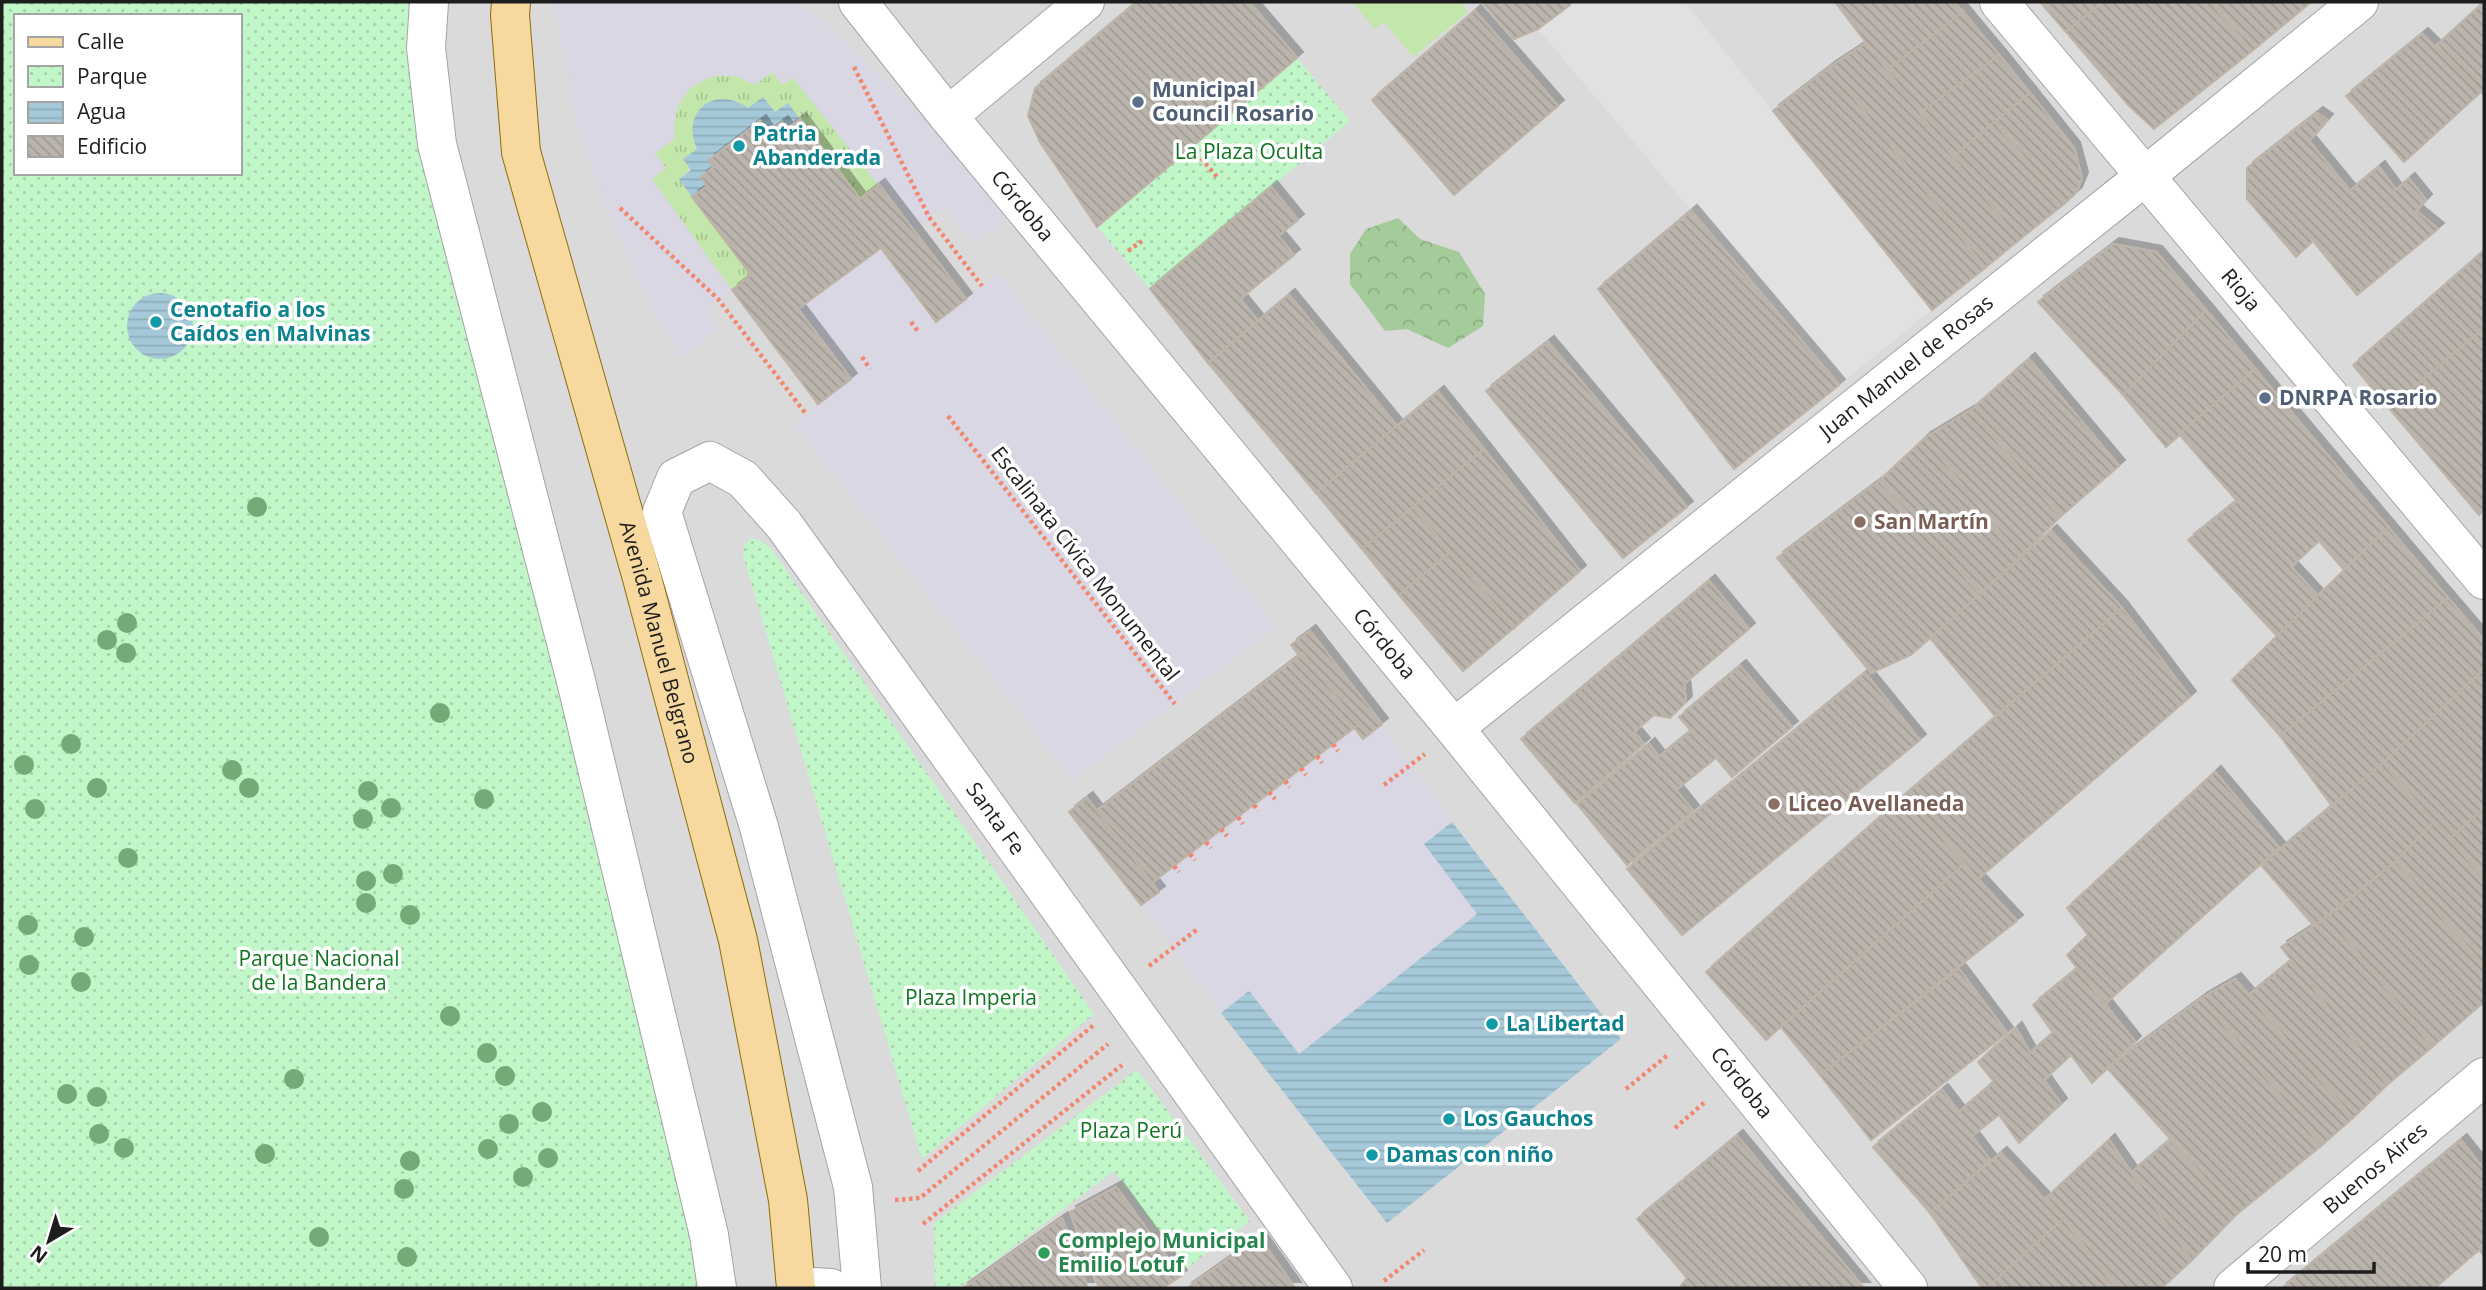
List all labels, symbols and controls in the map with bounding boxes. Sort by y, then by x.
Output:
legend [14,14,242,175]
text: Calle [77,27,124,55]
text: Parque [77,62,147,90]
place label: Municipal Council Rosario [1152,75,1314,127]
marker: Municipal Council Rosario [1130,94,1146,110]
text: Agua [77,97,126,125]
place label: Patria Abanderada [753,119,881,171]
text: Edificio [77,132,147,160]
park label: La Plaza Oculta [1175,137,1323,165]
marker: Patria Abanderada [731,138,747,154]
street label: Córdoba [985,164,1061,247]
street label: Rioja [2215,262,2268,317]
street label: Juan Manuel de Rosas [1812,288,1999,445]
place label: Cenotafio a los Caídos en Malvinas [170,295,371,347]
marker: Cenotafio a los Caídos en Malvinas [148,314,164,330]
place label: DNRPA Rosario [2279,383,2438,411]
marker: DNRPA Rosario [2257,390,2273,406]
street label: Escalinata Cívica Monumental [985,440,1186,686]
place label: San Martín [1874,507,1989,535]
marker: San Martín [1852,514,1868,530]
street label: Avenida Manuel Belgrano [613,518,706,767]
street label: Córdoba [1347,602,1423,685]
street label: Santa Fe [960,776,1032,860]
place label: Liceo Avellaneda [1788,789,1964,817]
marker: Liceo Avellaneda [1766,796,1782,812]
park label: Parque Nacional de la Bandera [238,944,400,996]
park label: Plaza Imperia [905,983,1037,1011]
place label: La Libertad [1506,1009,1625,1037]
marker: La Libertad [1484,1016,1500,1032]
street label: Córdoba [1705,1040,1780,1124]
place label: Los Gauchos [1463,1104,1594,1132]
marker: Los Gauchos [1441,1111,1457,1127]
park label: Plaza Perú [1080,1116,1182,1144]
street label: Buenos Aires [2317,1116,2433,1220]
place label: Damas con niño [1386,1140,1554,1168]
marker: Damas con niño [1364,1147,1380,1163]
north arrow [14,1206,84,1276]
place label: Complejo Municipal Emilio Lotuf [1058,1226,1265,1278]
scale bar [2248,1230,2374,1274]
text: N [24,1239,53,1269]
text: 20 m [2258,1240,2307,1268]
marker: Complejo Municipal Emilio Lotuf [1036,1245,1052,1261]

